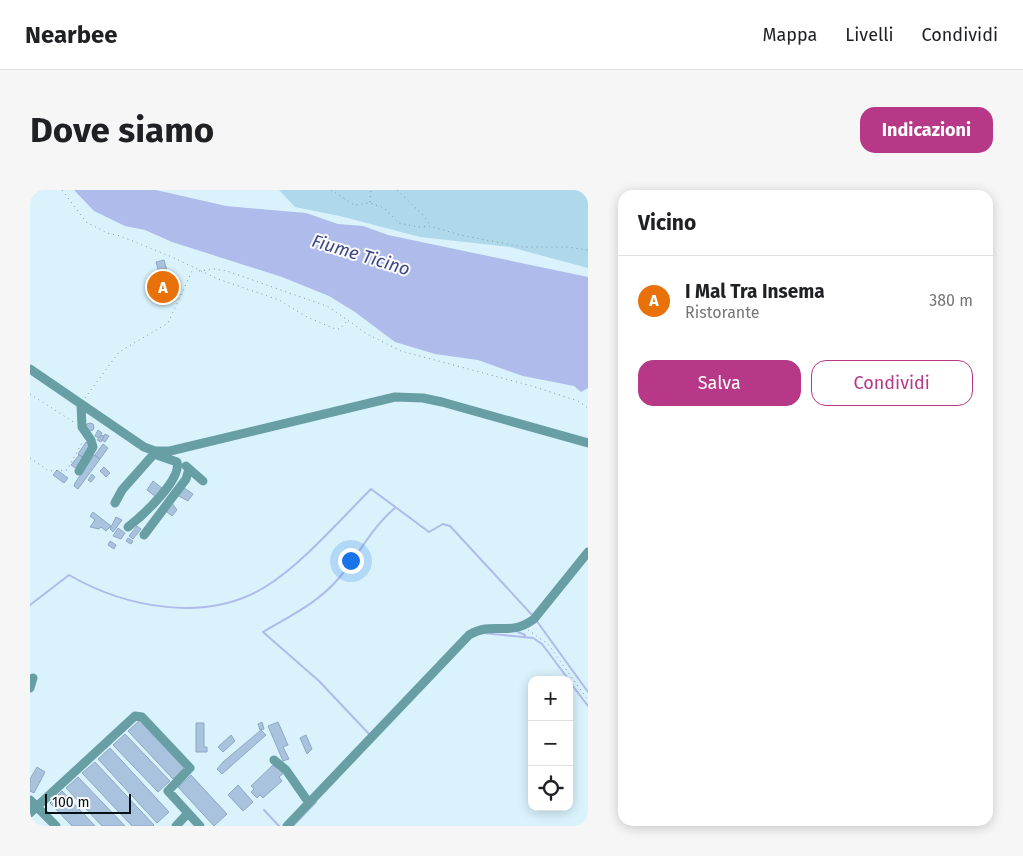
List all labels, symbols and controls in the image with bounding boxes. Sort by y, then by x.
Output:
text: Nearbee [25,21,118,49]
text: Mappa [763,24,817,46]
text: Livelli [845,24,894,46]
text: Condividi [922,24,998,46]
button: Indicazioni [860,107,993,153]
text: Dove siamo [30,109,214,151]
text: Vicino [638,210,696,236]
water label: Fiume Ticino [309,230,413,280]
pin: A [147,268,179,306]
text: I Mal Tra Insema [685,280,825,303]
text: A [649,291,659,310]
text: 380 m [929,291,973,310]
text: Ristorante [685,303,760,322]
button: Salva [638,360,801,406]
button: Condividi [811,360,973,406]
your location [338,548,364,574]
map controls [528,676,573,811]
button: + [528,676,573,721]
button: − [528,721,573,766]
button: locate [528,766,573,811]
scale bar [45,791,131,814]
text: 100 m [52,794,89,811]

